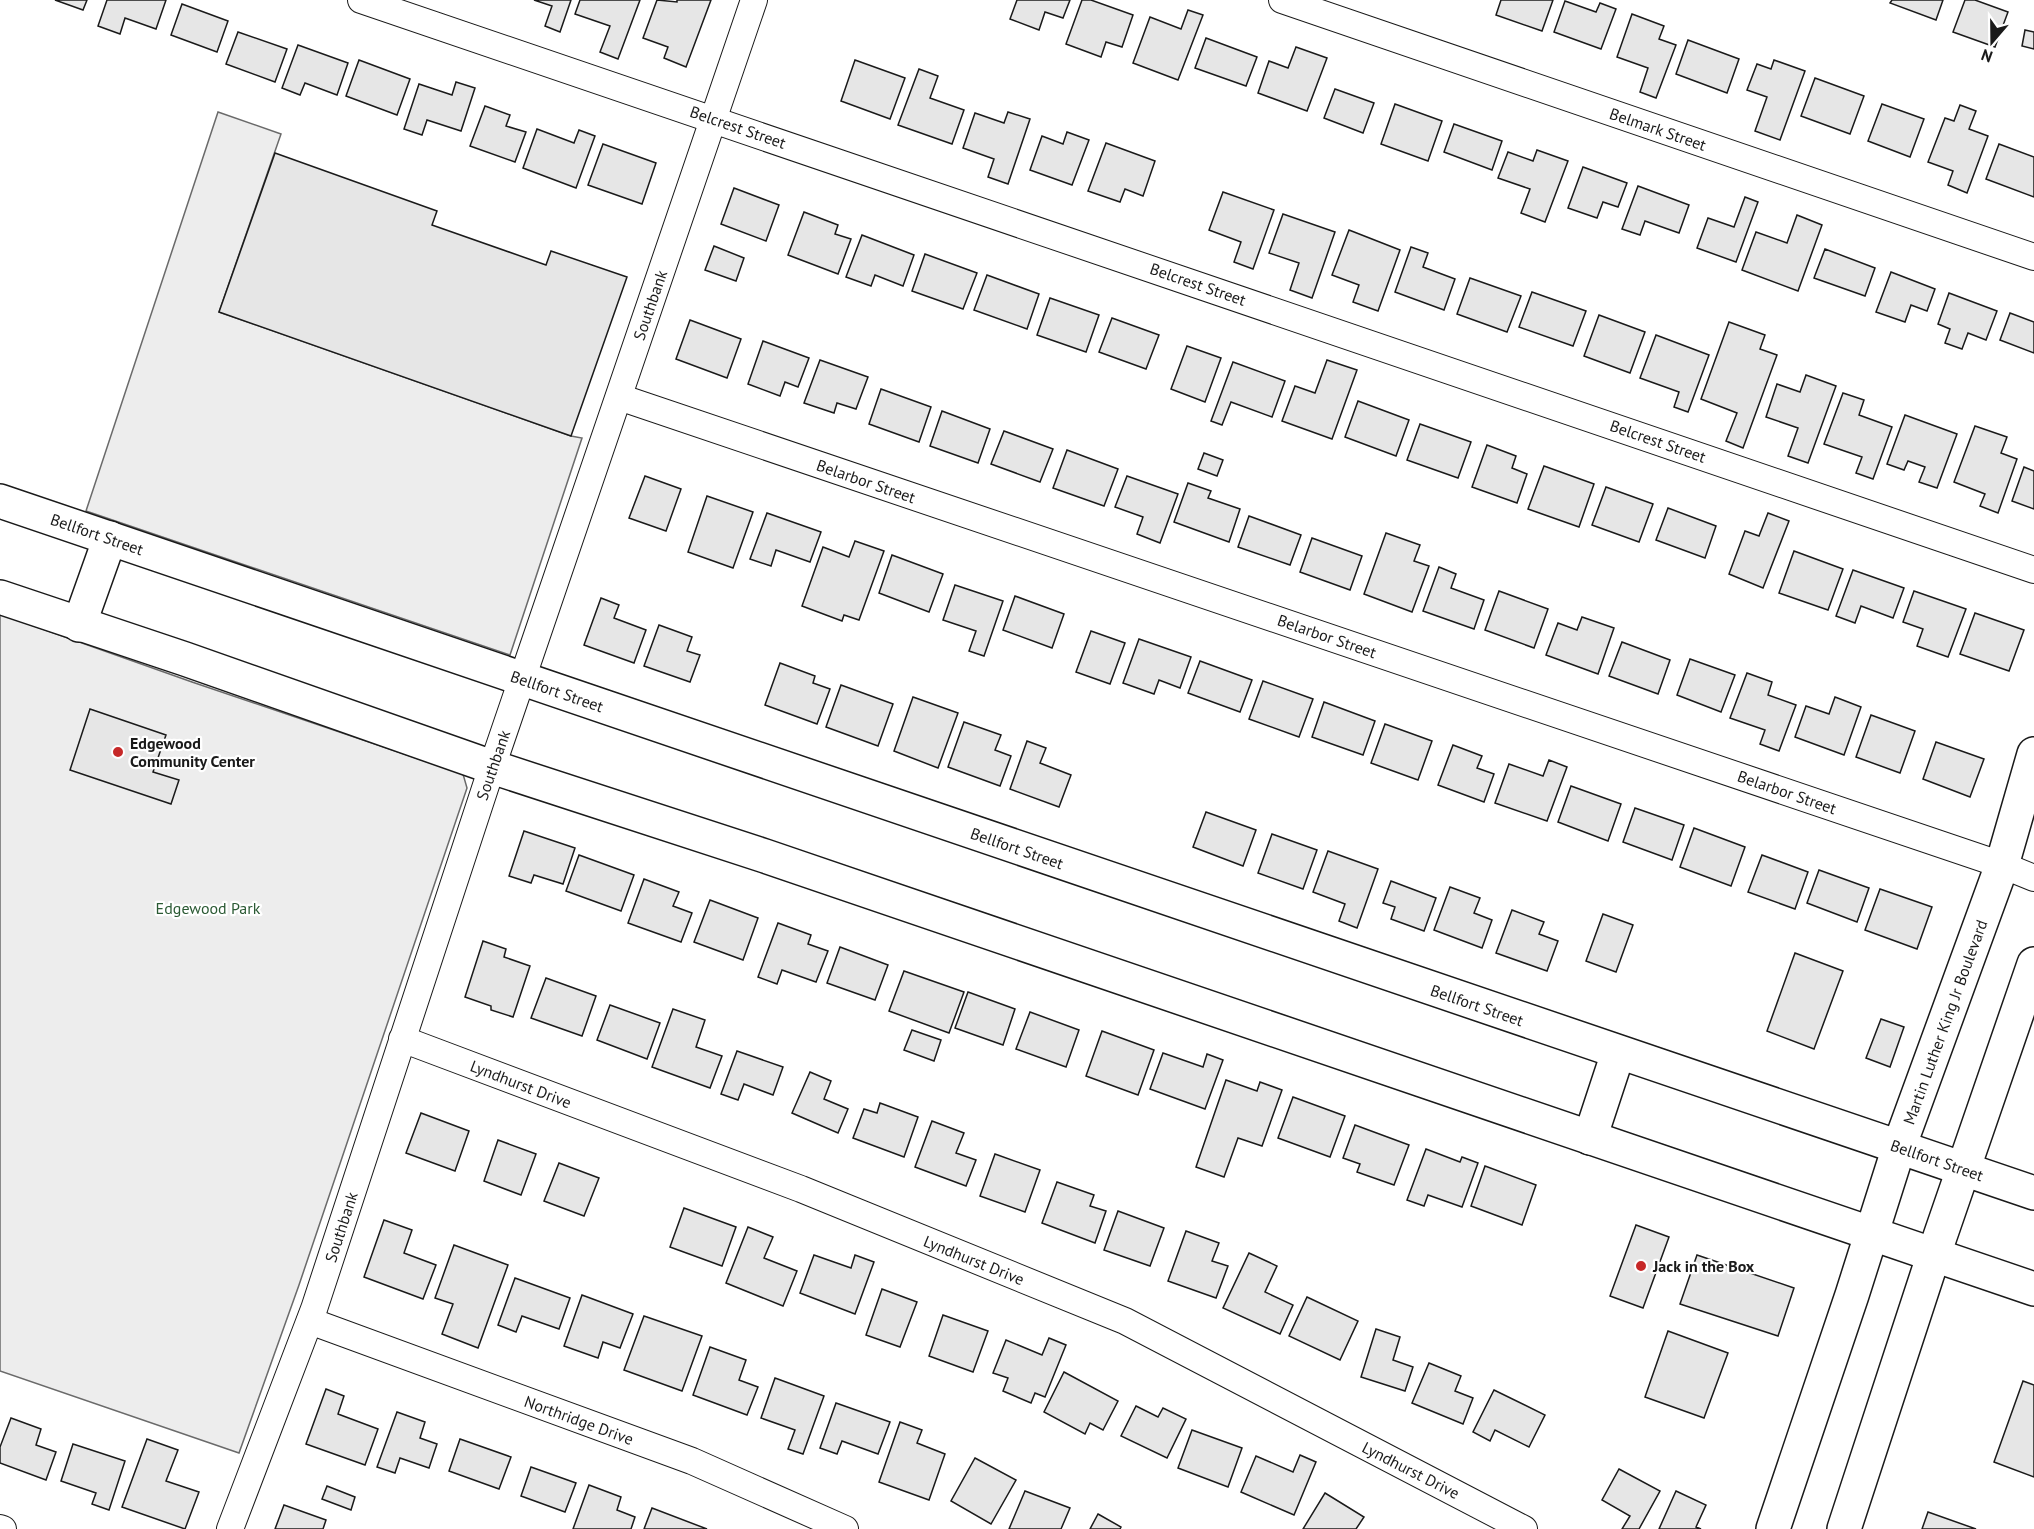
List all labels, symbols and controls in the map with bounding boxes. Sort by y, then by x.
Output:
north arrow [1962,12,2022,72]
text: N [1979,45,1995,67]
street label: Belcrest Street [687,101,789,153]
street label: Belmark Street [1607,103,1709,155]
street label: Belcrest Street [1147,258,1249,310]
street label: Southbank [629,267,671,343]
street label: Belcrest Street [1607,415,1709,467]
street label: Belarbor Street [814,455,919,507]
street label: Bellfort Street [48,509,147,559]
street label: Belarbor Street [1275,610,1380,662]
street label: Bellfort Street [508,666,607,716]
street label: Southbank [472,727,514,803]
place label: Edgewood Community Center [130,733,255,771]
marker: Edgewood Community Center [111,745,125,759]
street label: Belarbor Street [1735,766,1840,818]
street label: Bellfort Street [968,823,1067,873]
park label: Edgewood Park [156,898,261,918]
street label: Martin Luther King Jr Boulevard [1899,917,1991,1127]
street label: Bellfort Street [1428,980,1527,1030]
street label: Lyndhurst Drive [468,1056,574,1112]
street label: Bellfort Street [1888,1135,1987,1185]
street label: Southbank [320,1189,362,1265]
street label: Lyndhurst Drive [921,1231,1027,1289]
place label: Jack in the Box [1652,1256,1755,1276]
marker: Jack in the Box [1634,1259,1648,1273]
street label: Northridge Drive [522,1391,636,1449]
street label: Lyndhurst Drive [1359,1437,1463,1503]

